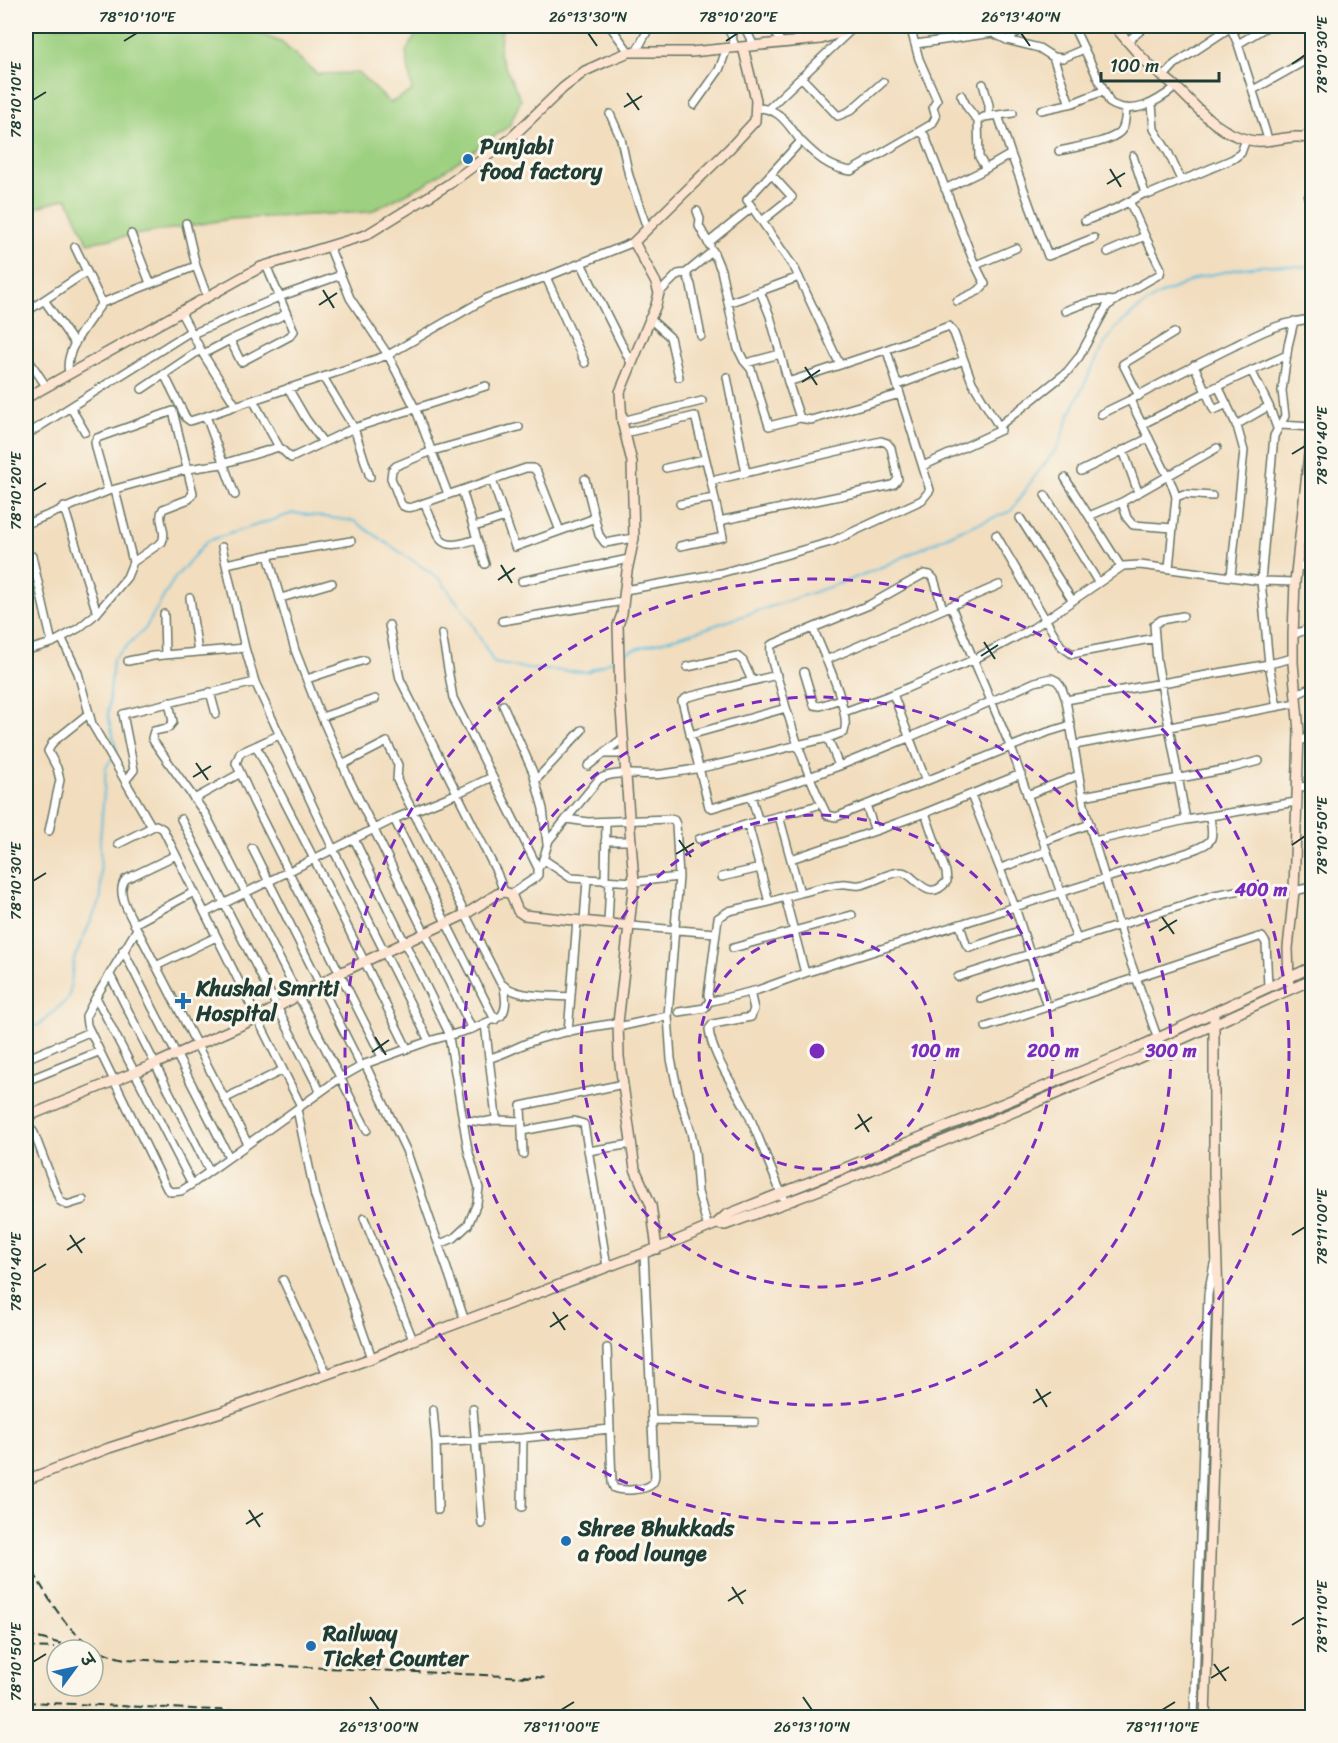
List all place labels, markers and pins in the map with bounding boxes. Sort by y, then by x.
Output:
place label: Punjabi food factory [480,127,603,191]
marker: Punjabi food factory [461,152,475,166]
place label: Khushal Smriti Hospital [195,969,341,1033]
marker: Khushal Smriti Hospital [174,992,192,1010]
centre of rings [807,1041,827,1061]
place label: Shree Bhukkads a food lounge [577,1509,735,1573]
marker: Shree Bhukkads a food lounge [559,1534,573,1548]
place label: Railway Ticket Counter [322,1614,470,1678]
marker: Railway Ticket Counter [304,1639,318,1653]

